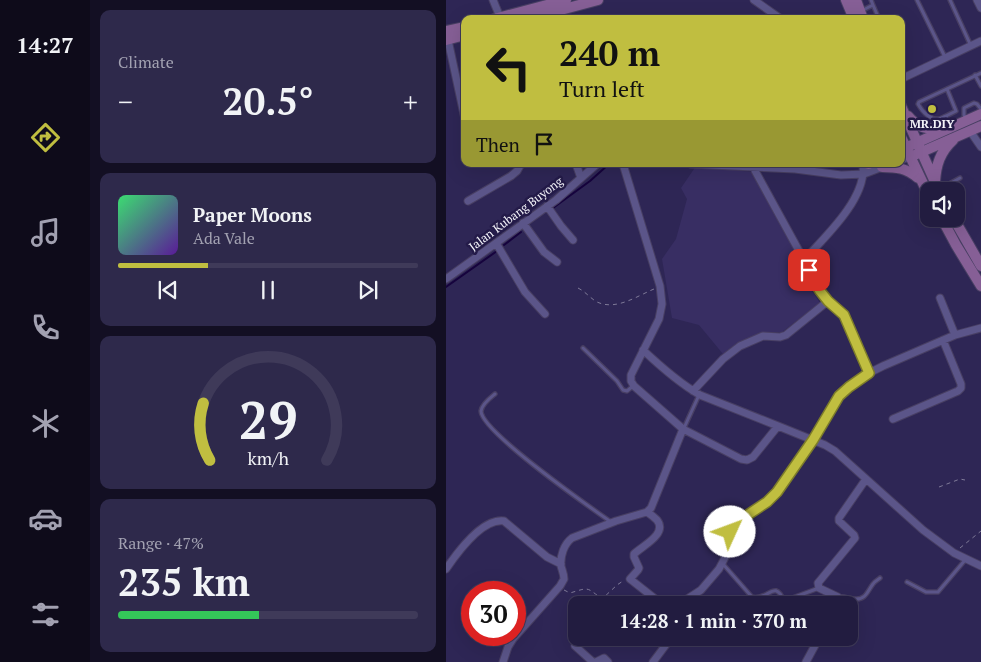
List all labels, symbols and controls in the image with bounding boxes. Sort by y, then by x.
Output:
text: 14:27 [16,30,74,59]
text: 240 m [559,30,660,76]
icon: left [476,35,541,100]
text: Climate [118,51,174,73]
text: Turn left [559,74,645,103]
text: 20.5° [222,76,314,126]
text: − [118,83,133,120]
text: + [403,83,418,120]
marker: MR.DIY [926,103,938,115]
place label: MR.DIY [910,116,955,131]
icon: directions [28,120,63,155]
icon: arrive [530,130,558,158]
text: Then [476,132,520,157]
street label: Jalan Kubang Buyong [466,173,566,254]
map controls [920,182,965,227]
button: sound [920,182,965,227]
text: Paper Moons [193,202,312,227]
icon: music [28,215,63,250]
text: Ada Vale [193,227,255,249]
pin [788,249,830,291]
icon: arrive [795,256,823,284]
icon: previous [154,276,182,304]
icon: pause [254,276,282,304]
icon: next [354,276,382,304]
icon: phone [28,310,63,345]
text: 29 [239,385,297,454]
icon: climate [28,406,63,441]
text: km/h [247,446,289,470]
icon: car [28,501,63,536]
position arrow [703,505,755,557]
text: Range · 47% [118,532,204,554]
text: 235 km [118,557,250,607]
speed limit sign: 30 [461,581,526,646]
icon: filters [28,597,63,632]
text: 14:28 · 1 min · 370 m [619,608,807,633]

